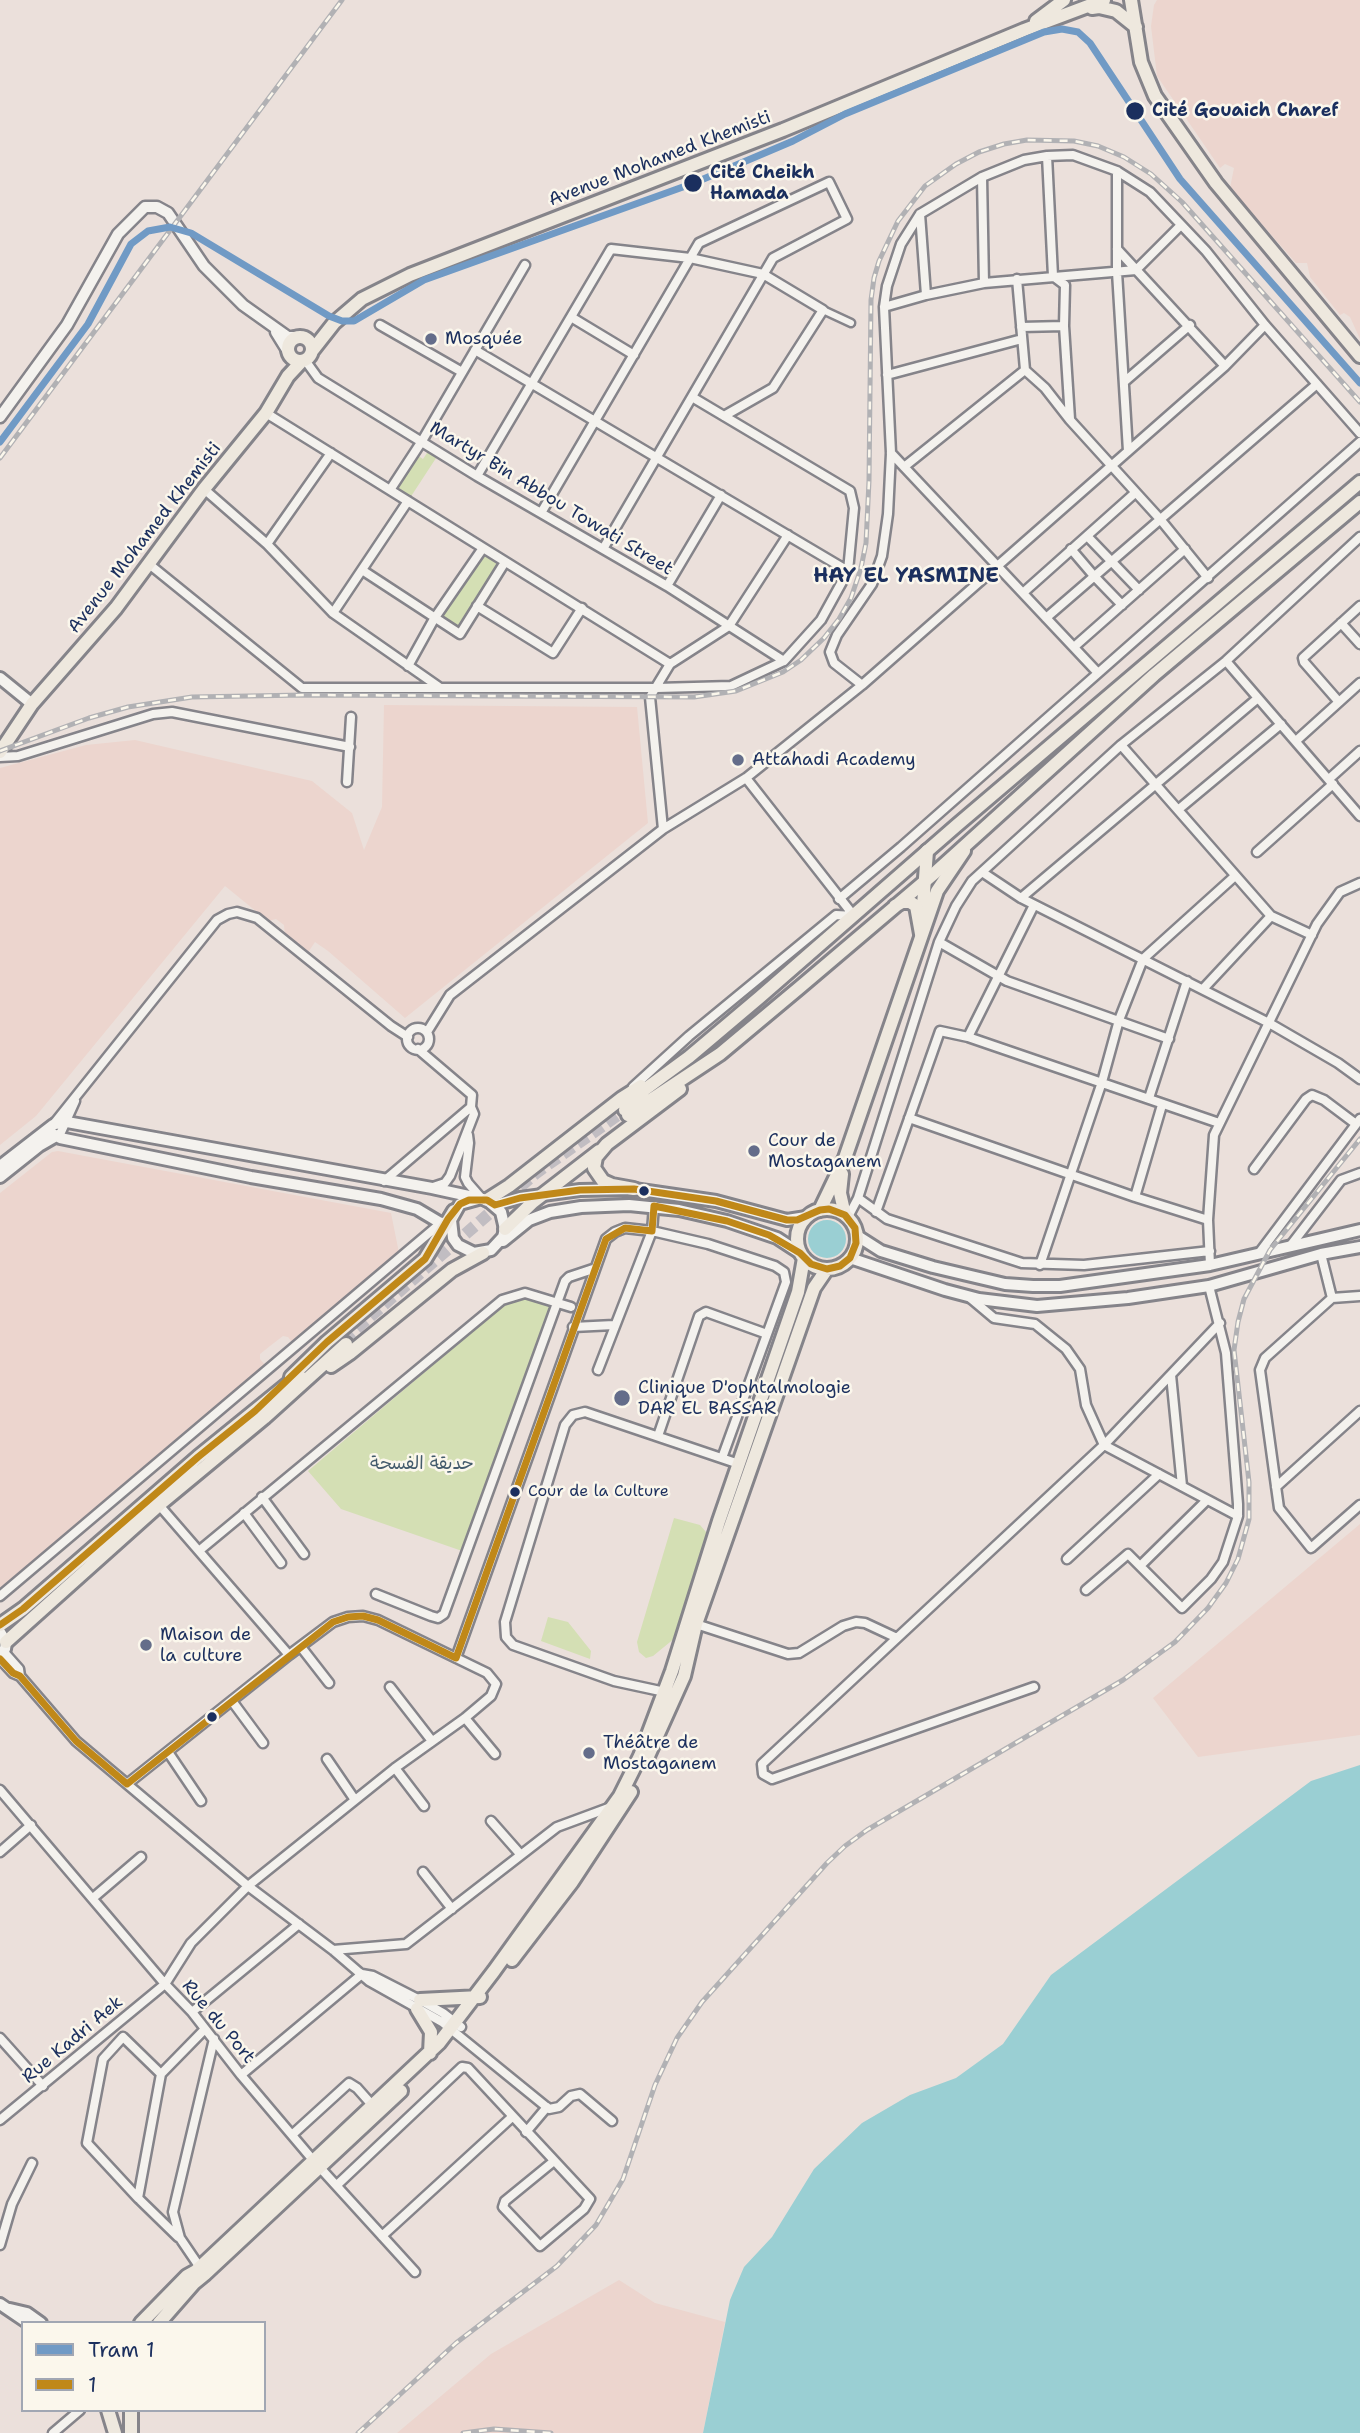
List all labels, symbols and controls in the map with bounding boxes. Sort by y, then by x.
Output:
marker: Cité Gouaich Charef [1124,100,1146,122]
place label: Cité Gouaich Charef [1152,100,1339,122]
street label: Avenue Mohamed Khemisti [546,107,774,211]
place label: Cité Cheikh Hamada [710,162,814,204]
marker: Cité Cheikh Hamada [682,172,704,194]
place label: Mosquée [445,328,522,350]
marker: Mosquée [423,331,439,347]
street label: Martyr Bin Abbou Towati Street [425,418,677,580]
street label: Avenue Mohamed Khemisti [64,438,226,638]
district label: HAY EL YASMINE [813,564,999,590]
place label: Attahadi Academy [752,749,916,771]
marker: Attahadi Academy [730,752,746,768]
place label: Cour de Mostaganem [768,1130,881,1172]
marker: Cour de Mostaganem [746,1143,762,1159]
unlabelled marker [637,1184,651,1198]
place label: Clinique D'ophtalmologie DAR EL BASSAR [638,1377,851,1420]
marker: Clinique D'ophtalmologie DAR EL BASSAR [612,1388,632,1408]
park label: حديقة الفسحة [370,1453,474,1475]
place label: Cour de la Culture [528,1482,669,1502]
marker: Cour de la Culture [508,1485,522,1499]
place label: Maison de la culture [160,1624,251,1666]
marker: Maison de la culture [138,1637,154,1653]
unlabelled marker [205,1710,219,1724]
place label: Théâtre de Mostaganem [603,1732,716,1774]
marker: Théâtre de Mostaganem [581,1745,597,1761]
street label: Rue du Port [177,1976,259,2068]
street label: Rue Kadri Aek [18,1992,128,2088]
legend [21,2321,266,2412]
text: Tram 1 [88,2336,155,2364]
text: 1 [88,2371,97,2399]

